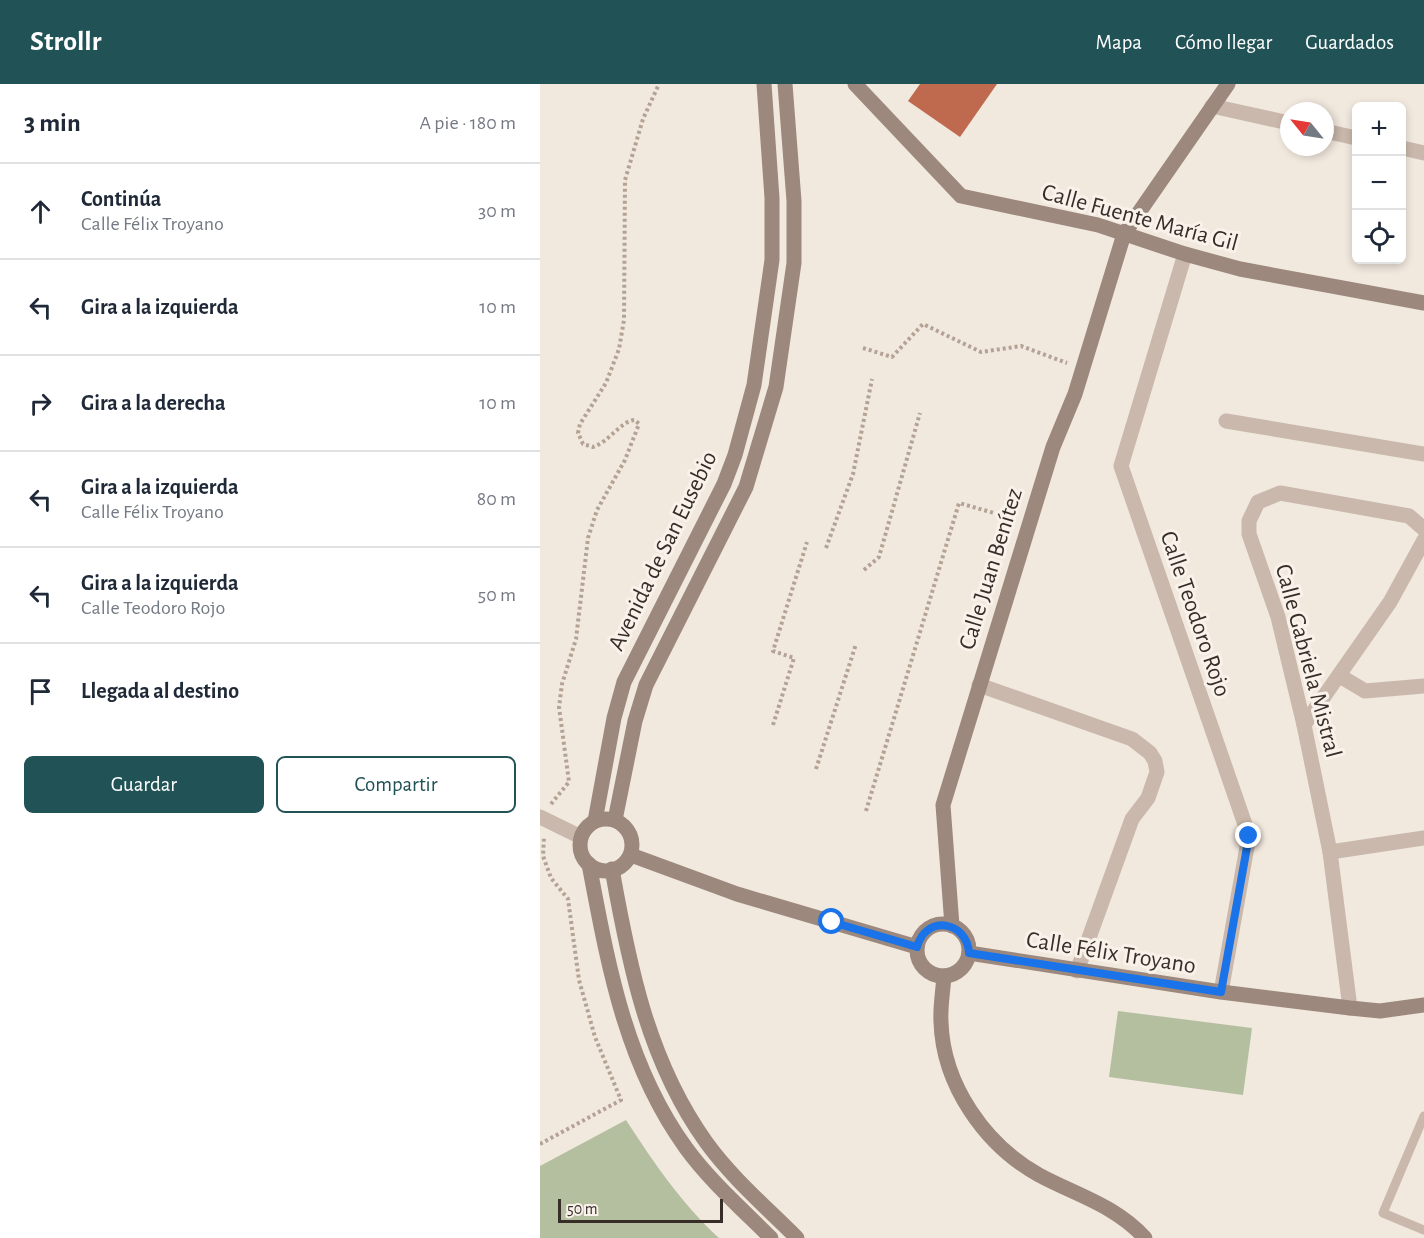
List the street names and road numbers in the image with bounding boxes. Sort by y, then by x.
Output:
street label: Calle Fuente María Gil [1039,180,1241,256]
street label: Avenida de San Eusebio [604,447,722,655]
street label: Calle Juan Benítez [955,485,1027,652]
street label: Calle Teodoro Rojo [1155,528,1235,700]
street label: Calle Gabriela Mistral [1271,562,1345,760]
street label: Calle Félix Troyano [1024,928,1198,978]

